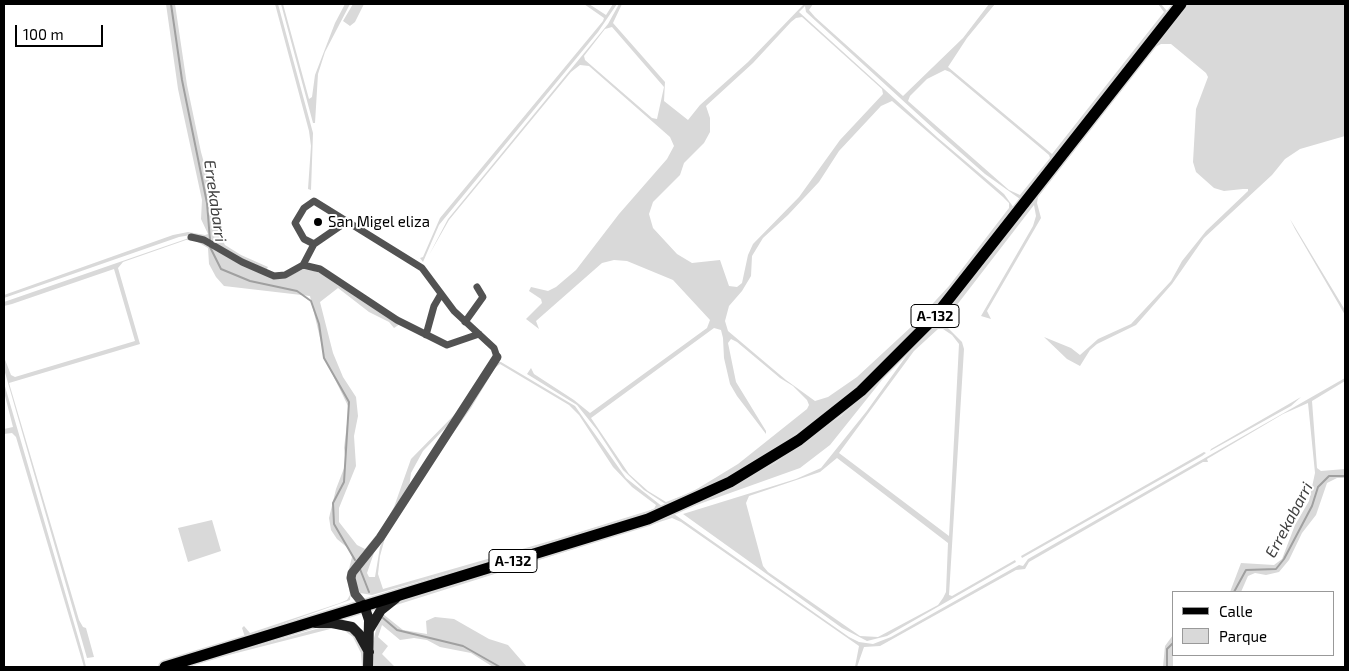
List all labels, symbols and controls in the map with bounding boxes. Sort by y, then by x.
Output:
scale bar [18,15,105,47]
text: 100 m [23,25,64,43]
water label: Errekabarri [200,159,230,243]
place label: San Migel eliza [328,213,430,231]
marker: San Migel eliza [312,216,324,228]
road number: A-132 [911,304,959,328]
water label: Errekabarri [1261,479,1317,561]
road number: A-132 [489,550,537,572]
legend [1172,591,1334,656]
text: Calle [1219,602,1253,620]
text: Parque [1219,627,1267,645]

